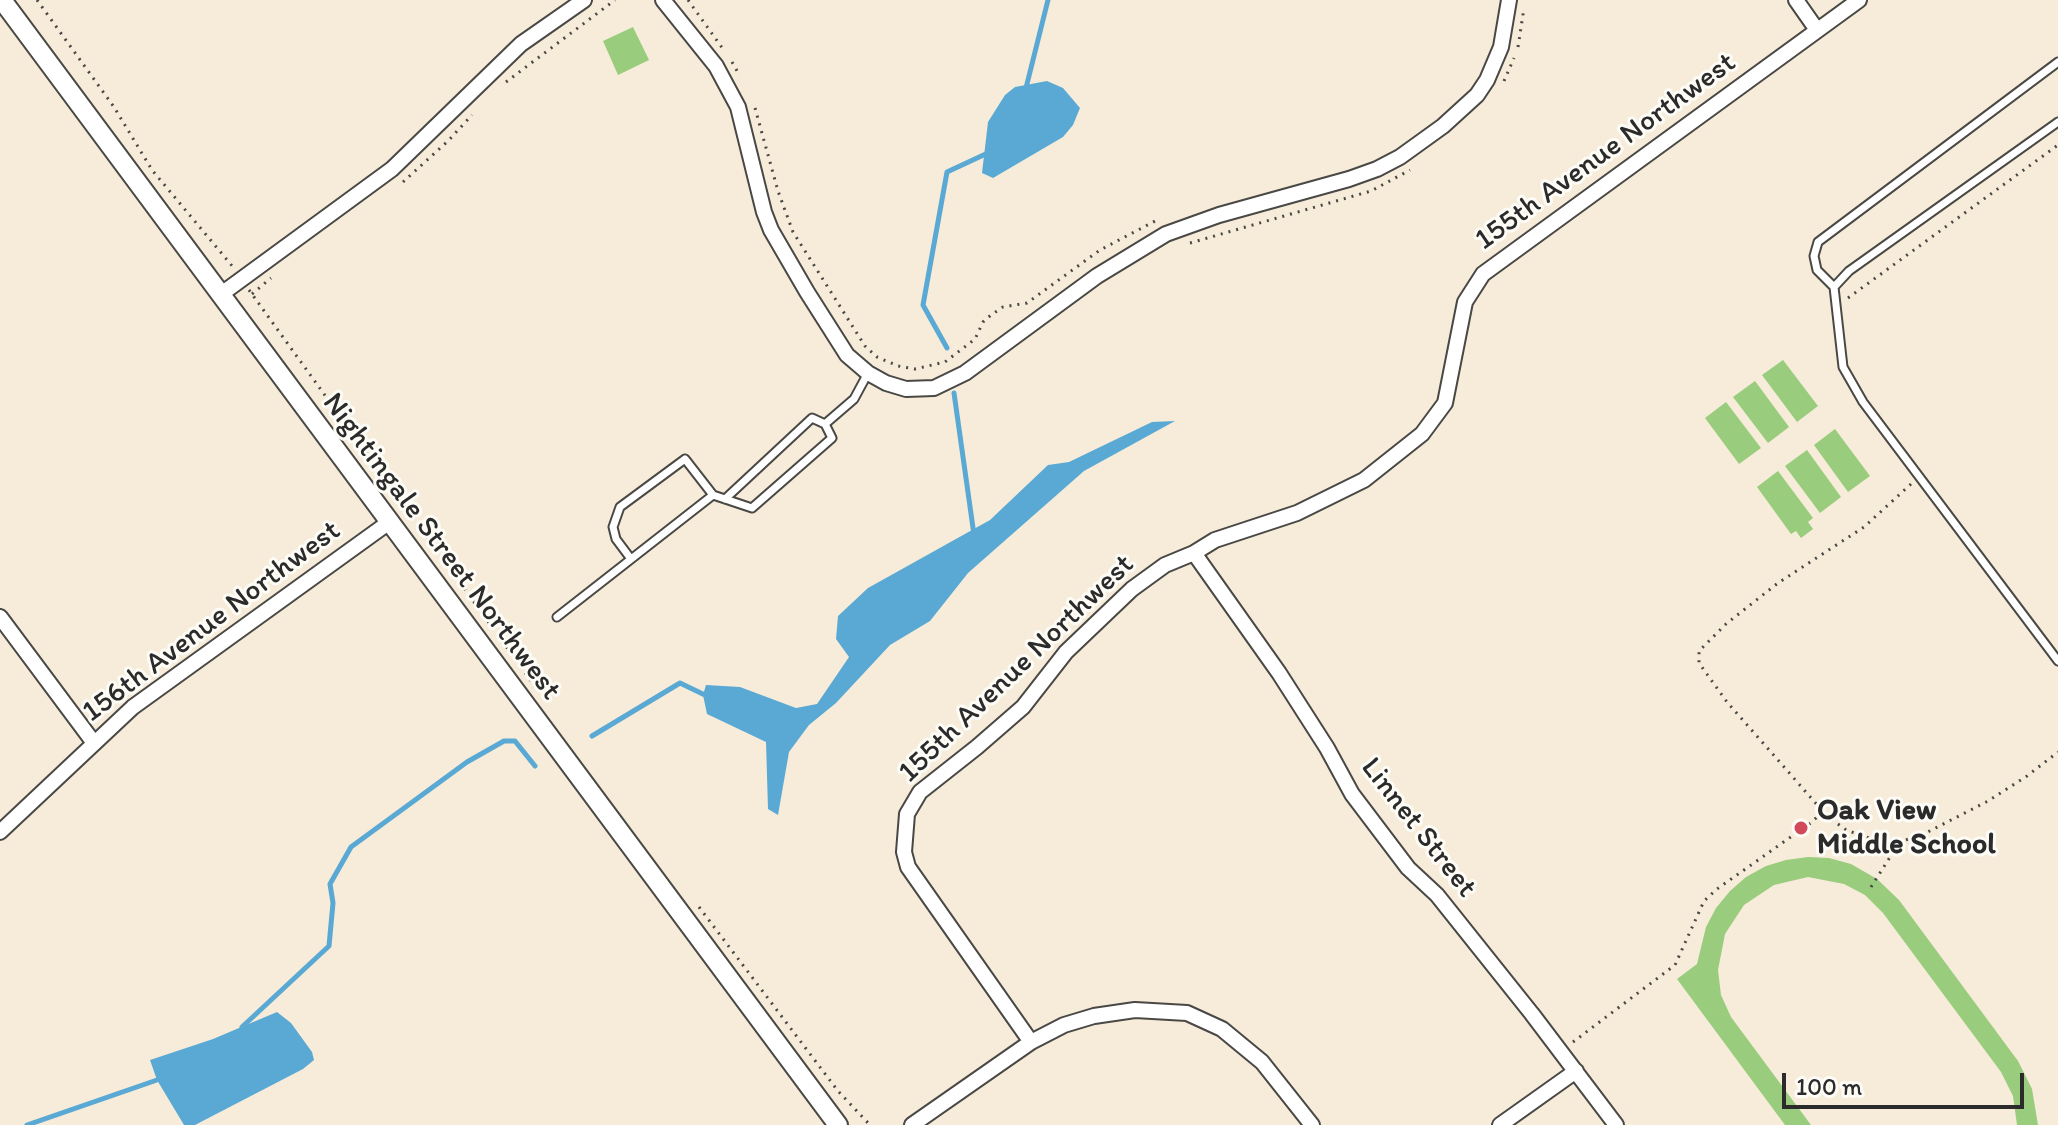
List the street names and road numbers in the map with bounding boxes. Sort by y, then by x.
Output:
street label: 155th Avenue Northwest [1469,45,1743,259]
street label: Nightingale Street Northwest [314,386,568,708]
street label: 156th Avenue Northwest [76,513,348,731]
street label: 155th Avenue Northwest [892,547,1142,791]
street label: Linnet Street [1352,751,1484,905]

